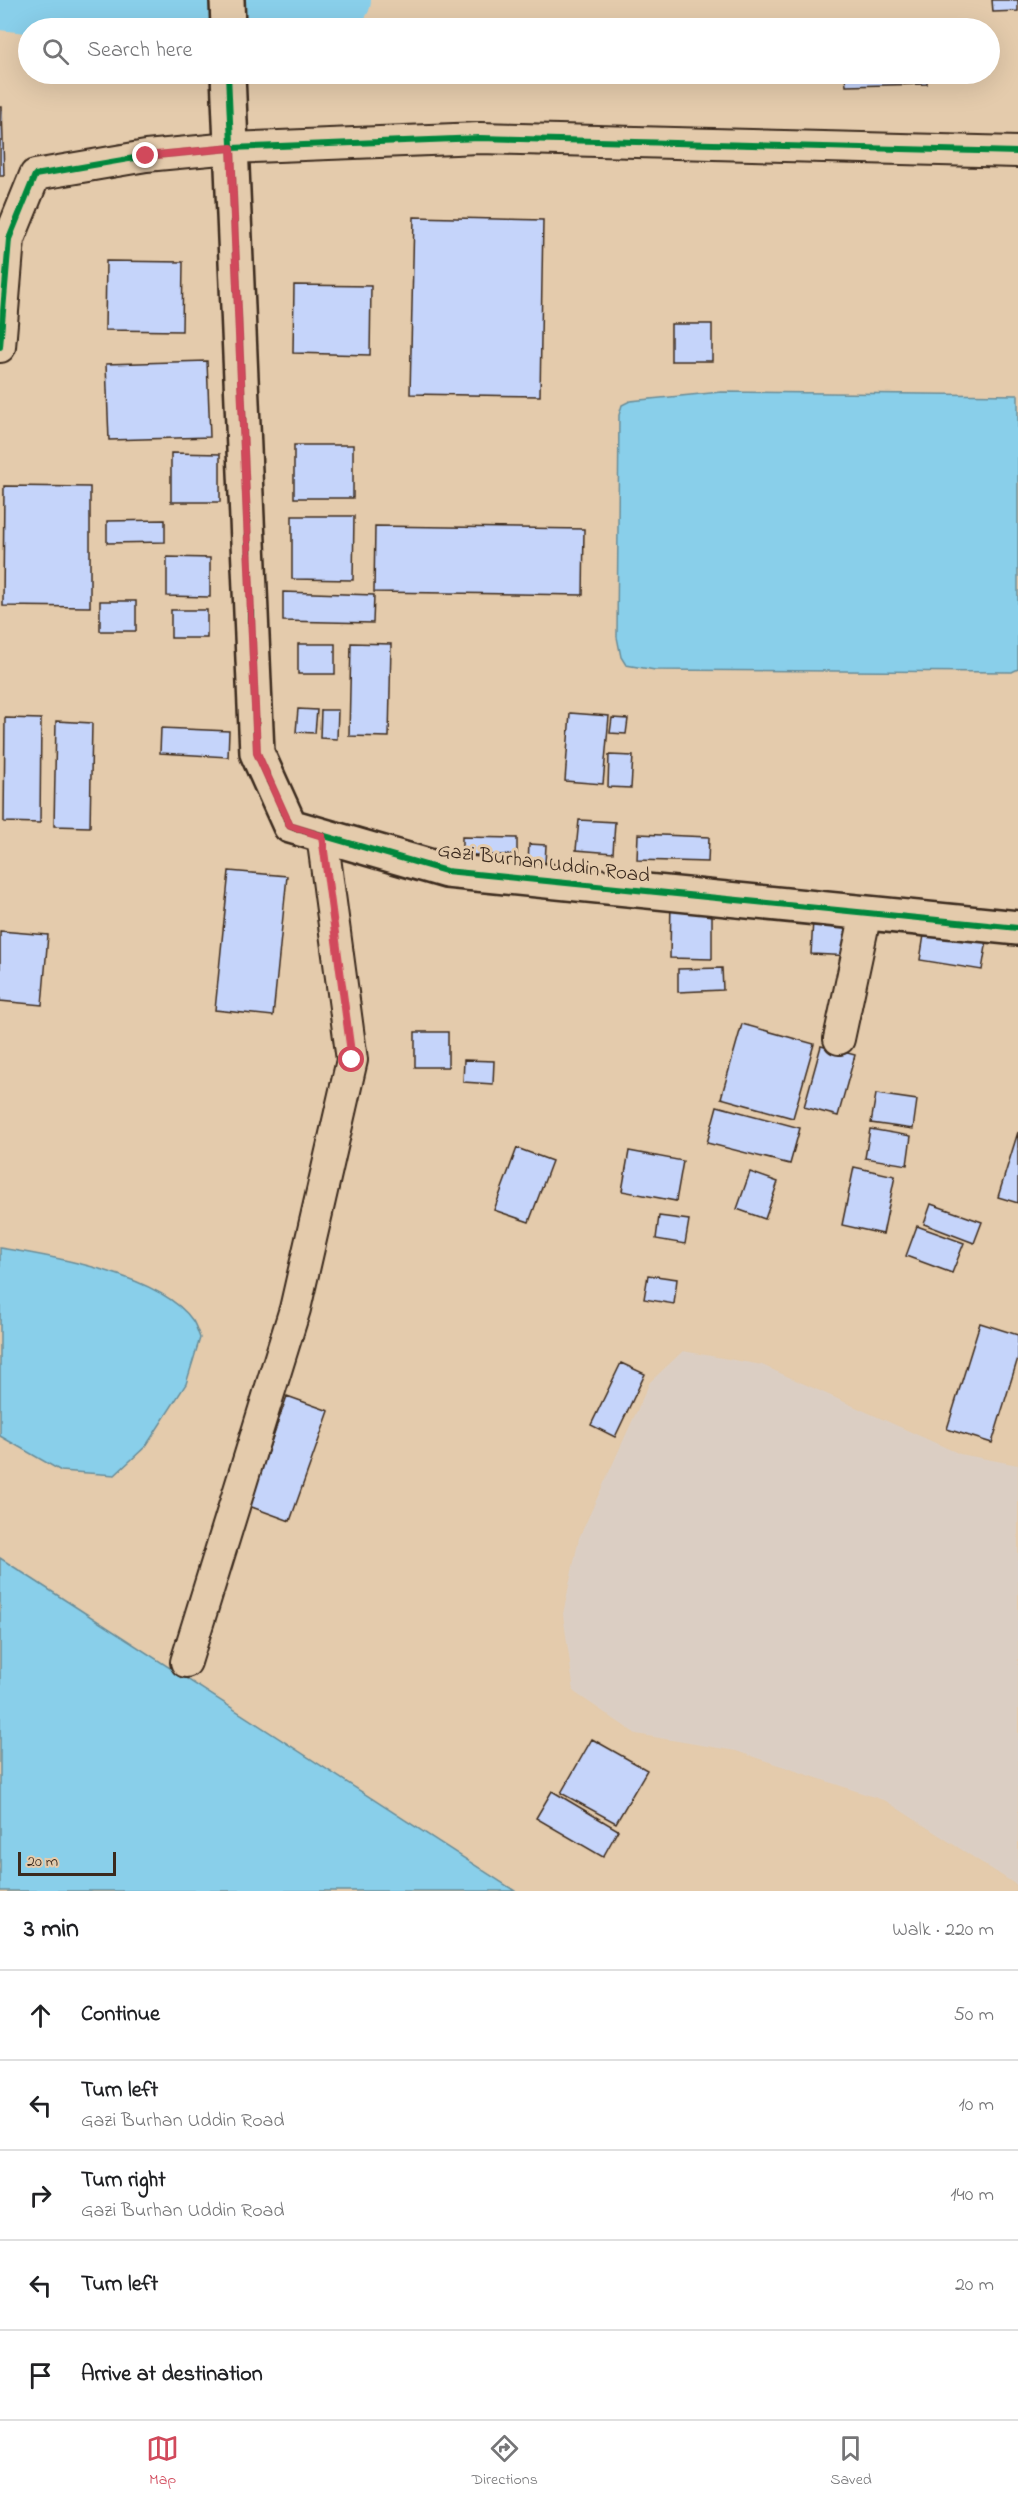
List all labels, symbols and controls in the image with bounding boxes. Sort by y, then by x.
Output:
search box [18,18,1000,84]
icon: search [39,35,72,68]
text: Search here [87,35,192,67]
route end [132,142,158,168]
street label: Gazi Burhan Uddin Road [436,836,652,892]
route start [338,1046,364,1072]
scale bar [18,1849,116,1876]
text: 20 m [27,1850,58,1874]
text: 3 min [24,1911,79,1949]
text: Walk · 220 m [892,1916,994,1945]
icon: ahead [24,1999,57,2032]
text: Continue [81,1999,160,2031]
text: 50 m [953,2001,994,2030]
text: Turn left [81,2075,158,2107]
icon: left [24,2089,57,2122]
text: 10 m [958,2091,994,2120]
text: Gazi Burhan Uddin Road [81,2107,285,2136]
text: Turn right [81,2165,166,2197]
icon: right [24,2179,57,2212]
text: 140 m [950,2181,994,2210]
text: Gazi Burhan Uddin Road [81,2197,285,2226]
icon: left [24,2269,57,2302]
text: Turn left [81,2269,158,2301]
text: 20 m [955,2271,994,2300]
icon: arrive [24,2359,57,2392]
text: Arrive at destination [81,2359,263,2391]
tab: Map [146,2432,179,2492]
tab: Directions [471,2432,538,2492]
tab: Saved [830,2432,872,2492]

